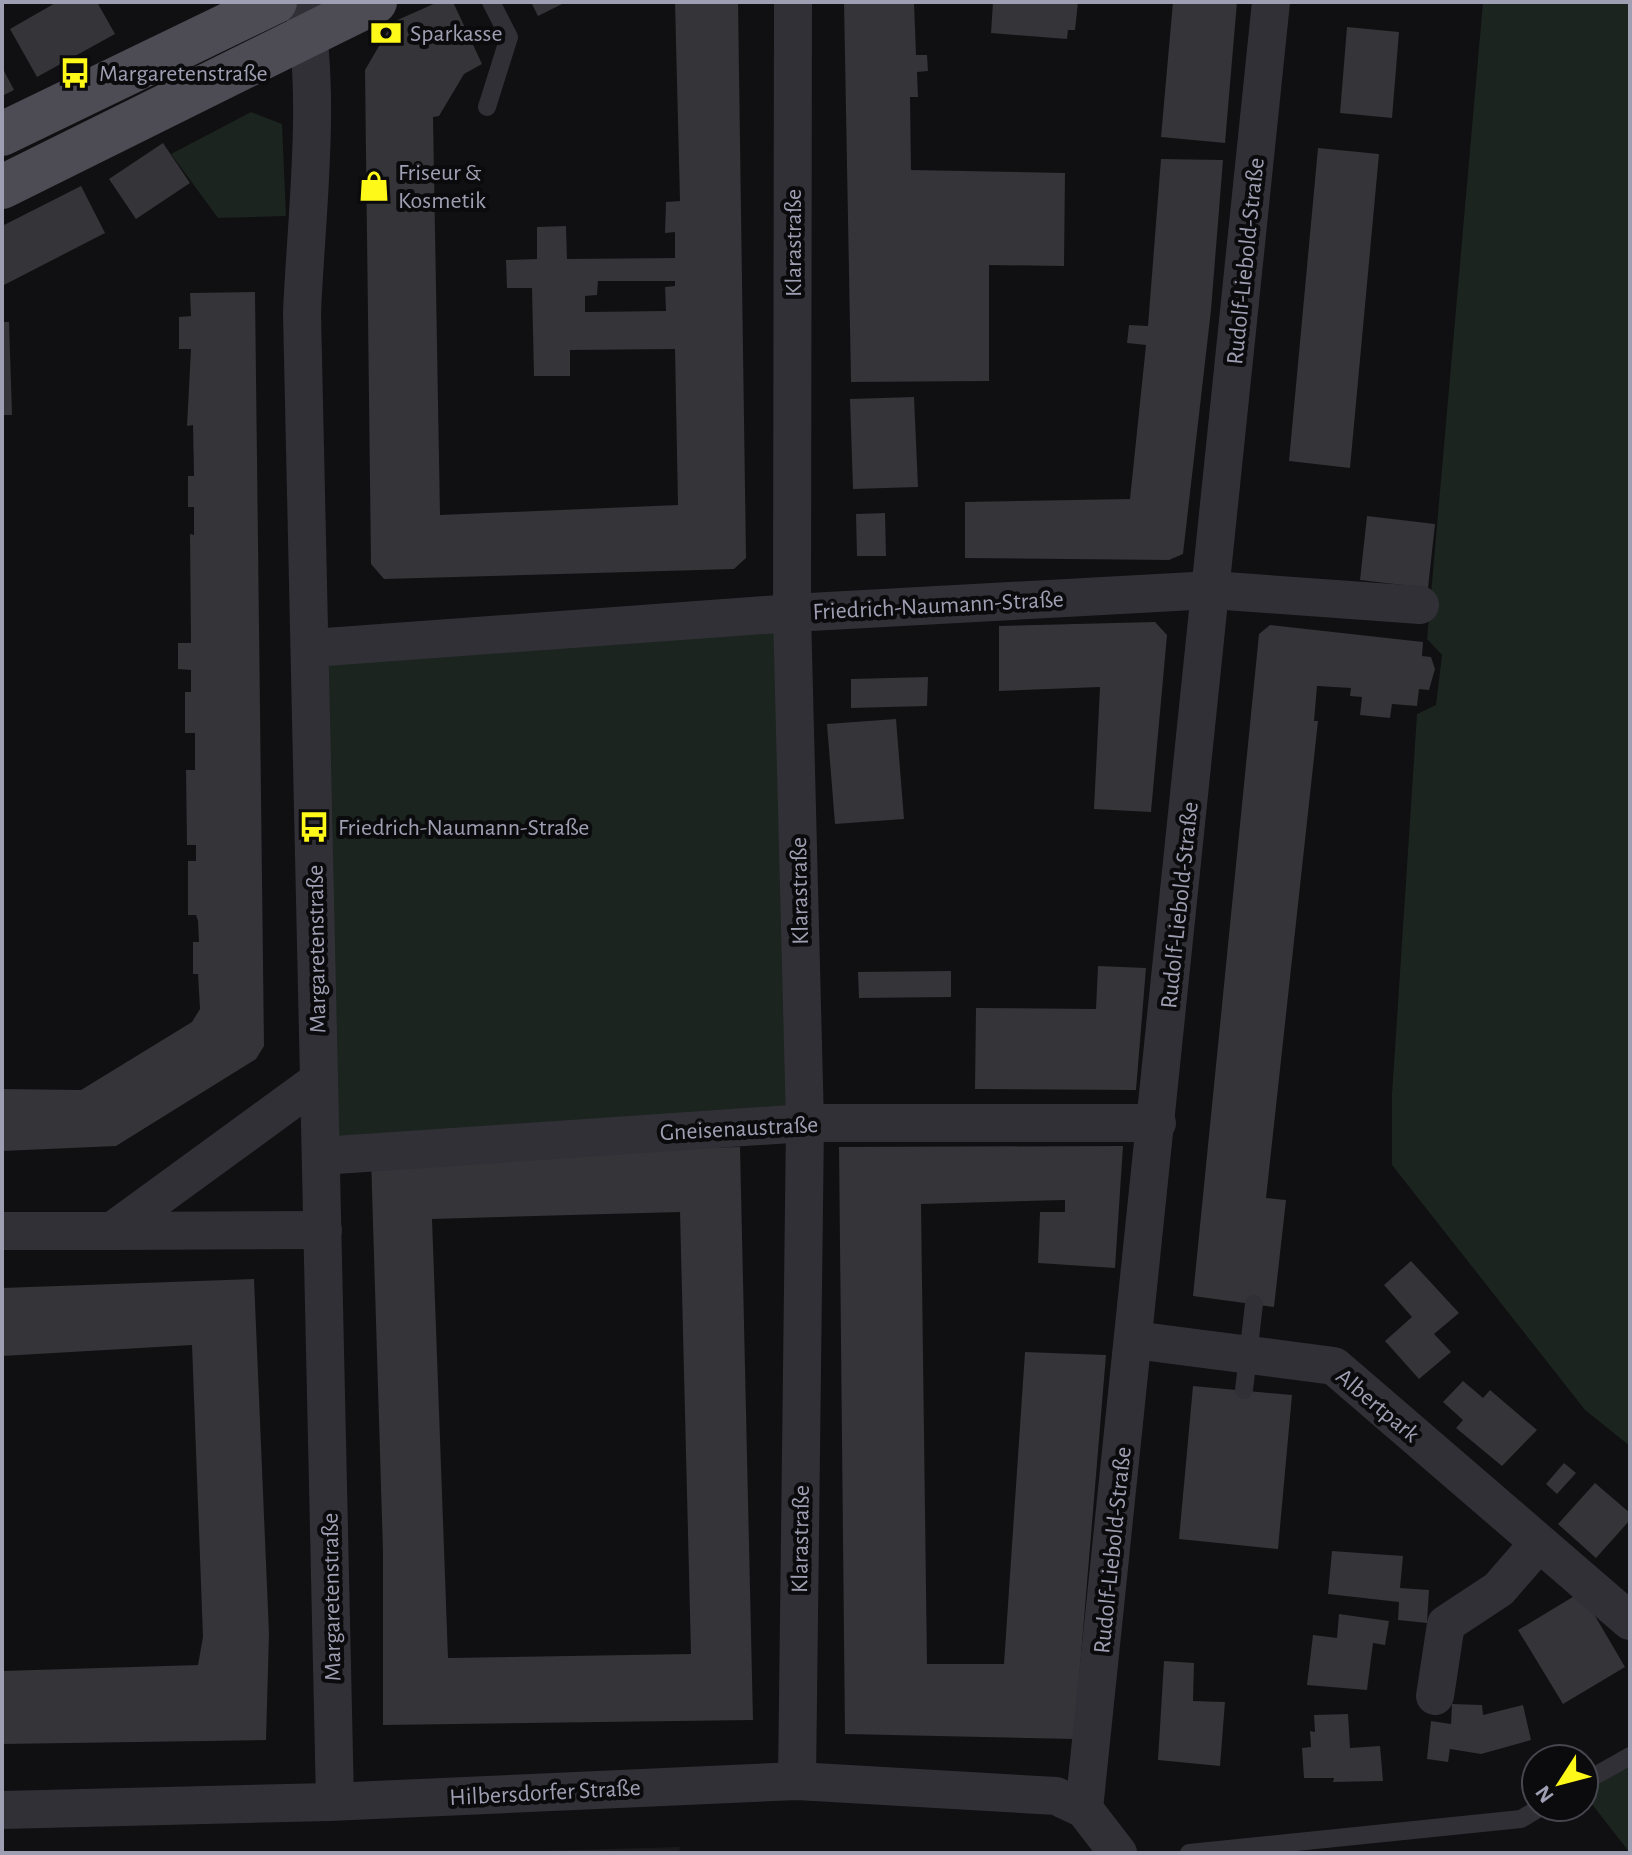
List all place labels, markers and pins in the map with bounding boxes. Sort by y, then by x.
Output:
bank icon: Sparkasse [369,16,403,50]
place label: Sparkasse [410,22,503,46]
bus stop icon: Margaretenstraße [58,56,92,90]
place label: Margaretenstraße [99,62,268,86]
place label: Friseur & Kosmetik [398,161,486,213]
shop icon: Friseur & Kosmetik [357,169,391,203]
bus stop icon: Friedrich-Naumann-Straße [297,810,331,844]
place label: Friedrich-Naumann-Straße [338,816,589,840]

